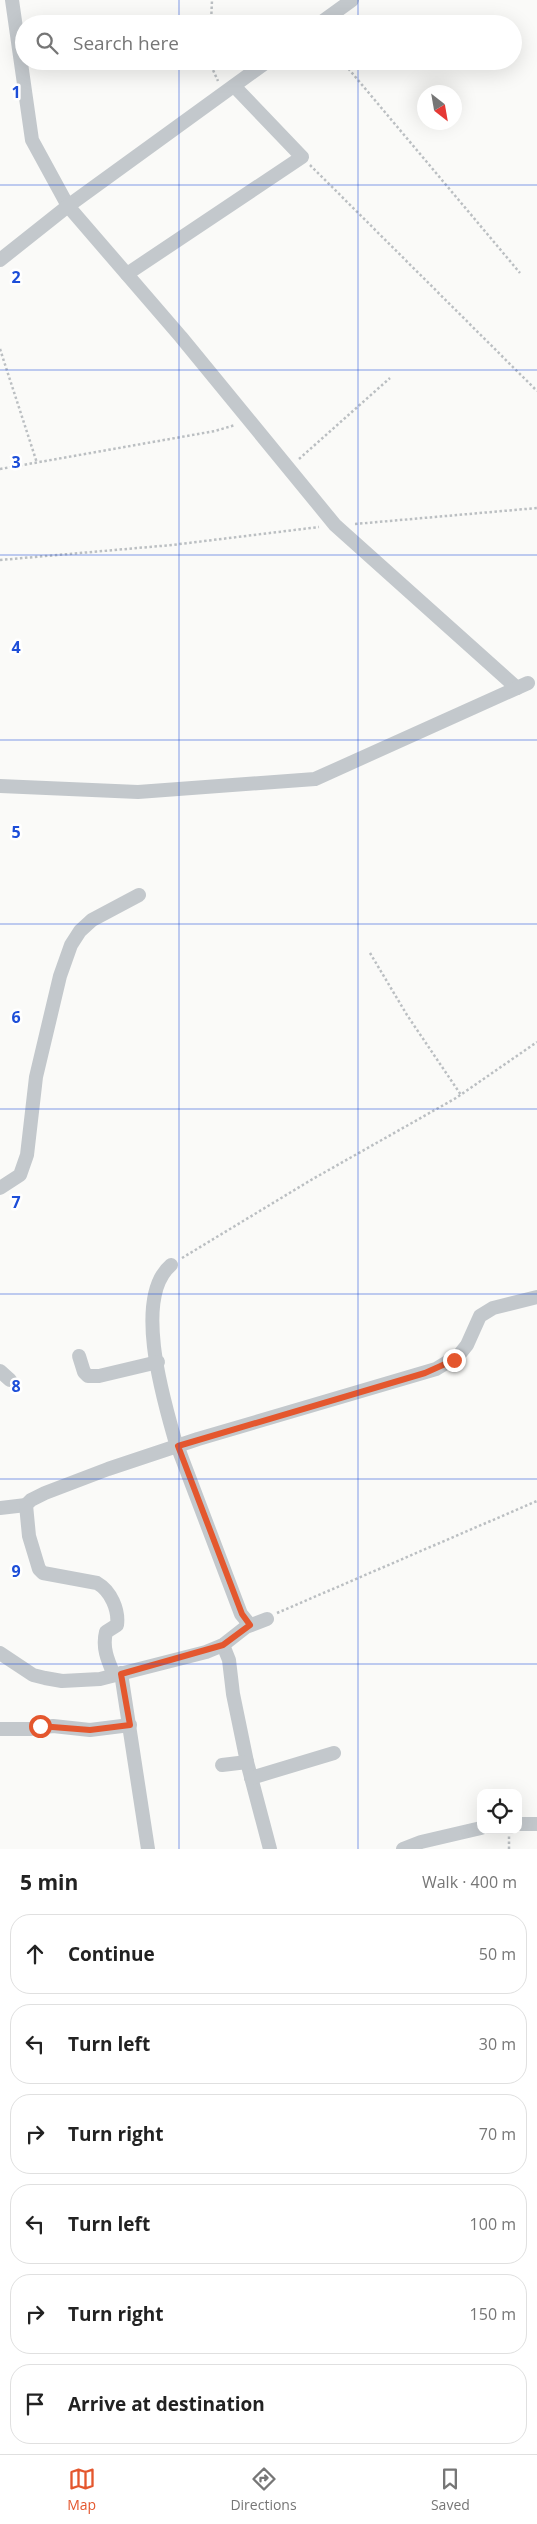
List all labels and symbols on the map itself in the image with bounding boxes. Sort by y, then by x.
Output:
text: 1 [11,81,21,103]
north arrow [417,85,462,130]
text: 2 [11,266,21,288]
text: 3 [11,451,21,473]
text: 4 [11,636,21,658]
text: 5 [11,821,21,843]
text: 6 [11,1006,21,1028]
text: 7 [11,1191,21,1213]
route end [443,1349,466,1372]
text: 8 [11,1375,21,1397]
text: 9 [11,1560,21,1582]
route start [29,1715,52,1738]

